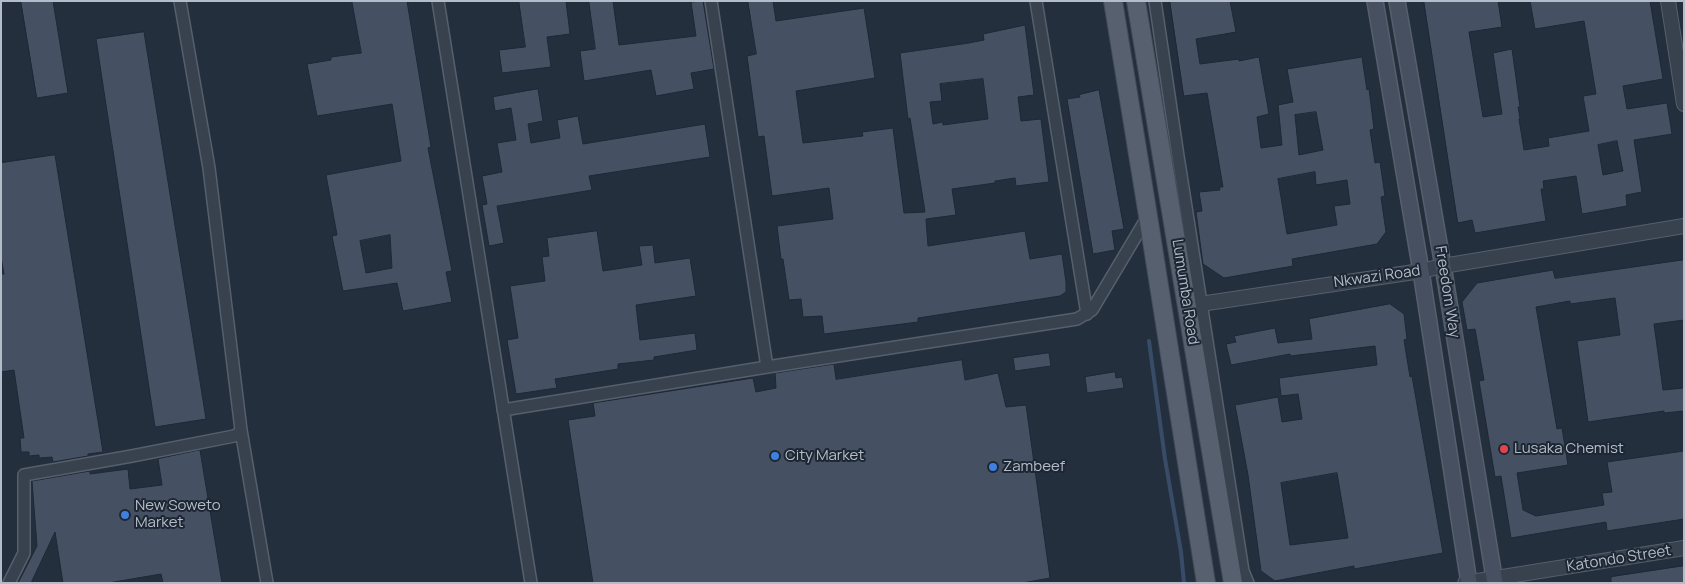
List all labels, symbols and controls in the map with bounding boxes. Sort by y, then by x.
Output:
street label: Lumumba Road [1168,238,1202,346]
street label: Freedom Way [1431,245,1463,339]
street label: Nkwazi Road [1333,262,1421,292]
place label: Lusaka Chemist [1514,440,1624,458]
marker: Lusaka Chemist [1498,443,1510,455]
place label: City Market [785,447,864,465]
marker: City Market [769,450,781,462]
place label: Zambeef [1003,458,1065,476]
marker: Zambeef [987,461,999,473]
place label: New Soweto Market [135,497,221,532]
marker: New Soweto Market [119,509,131,521]
street label: Katondo Street [1565,542,1673,576]

